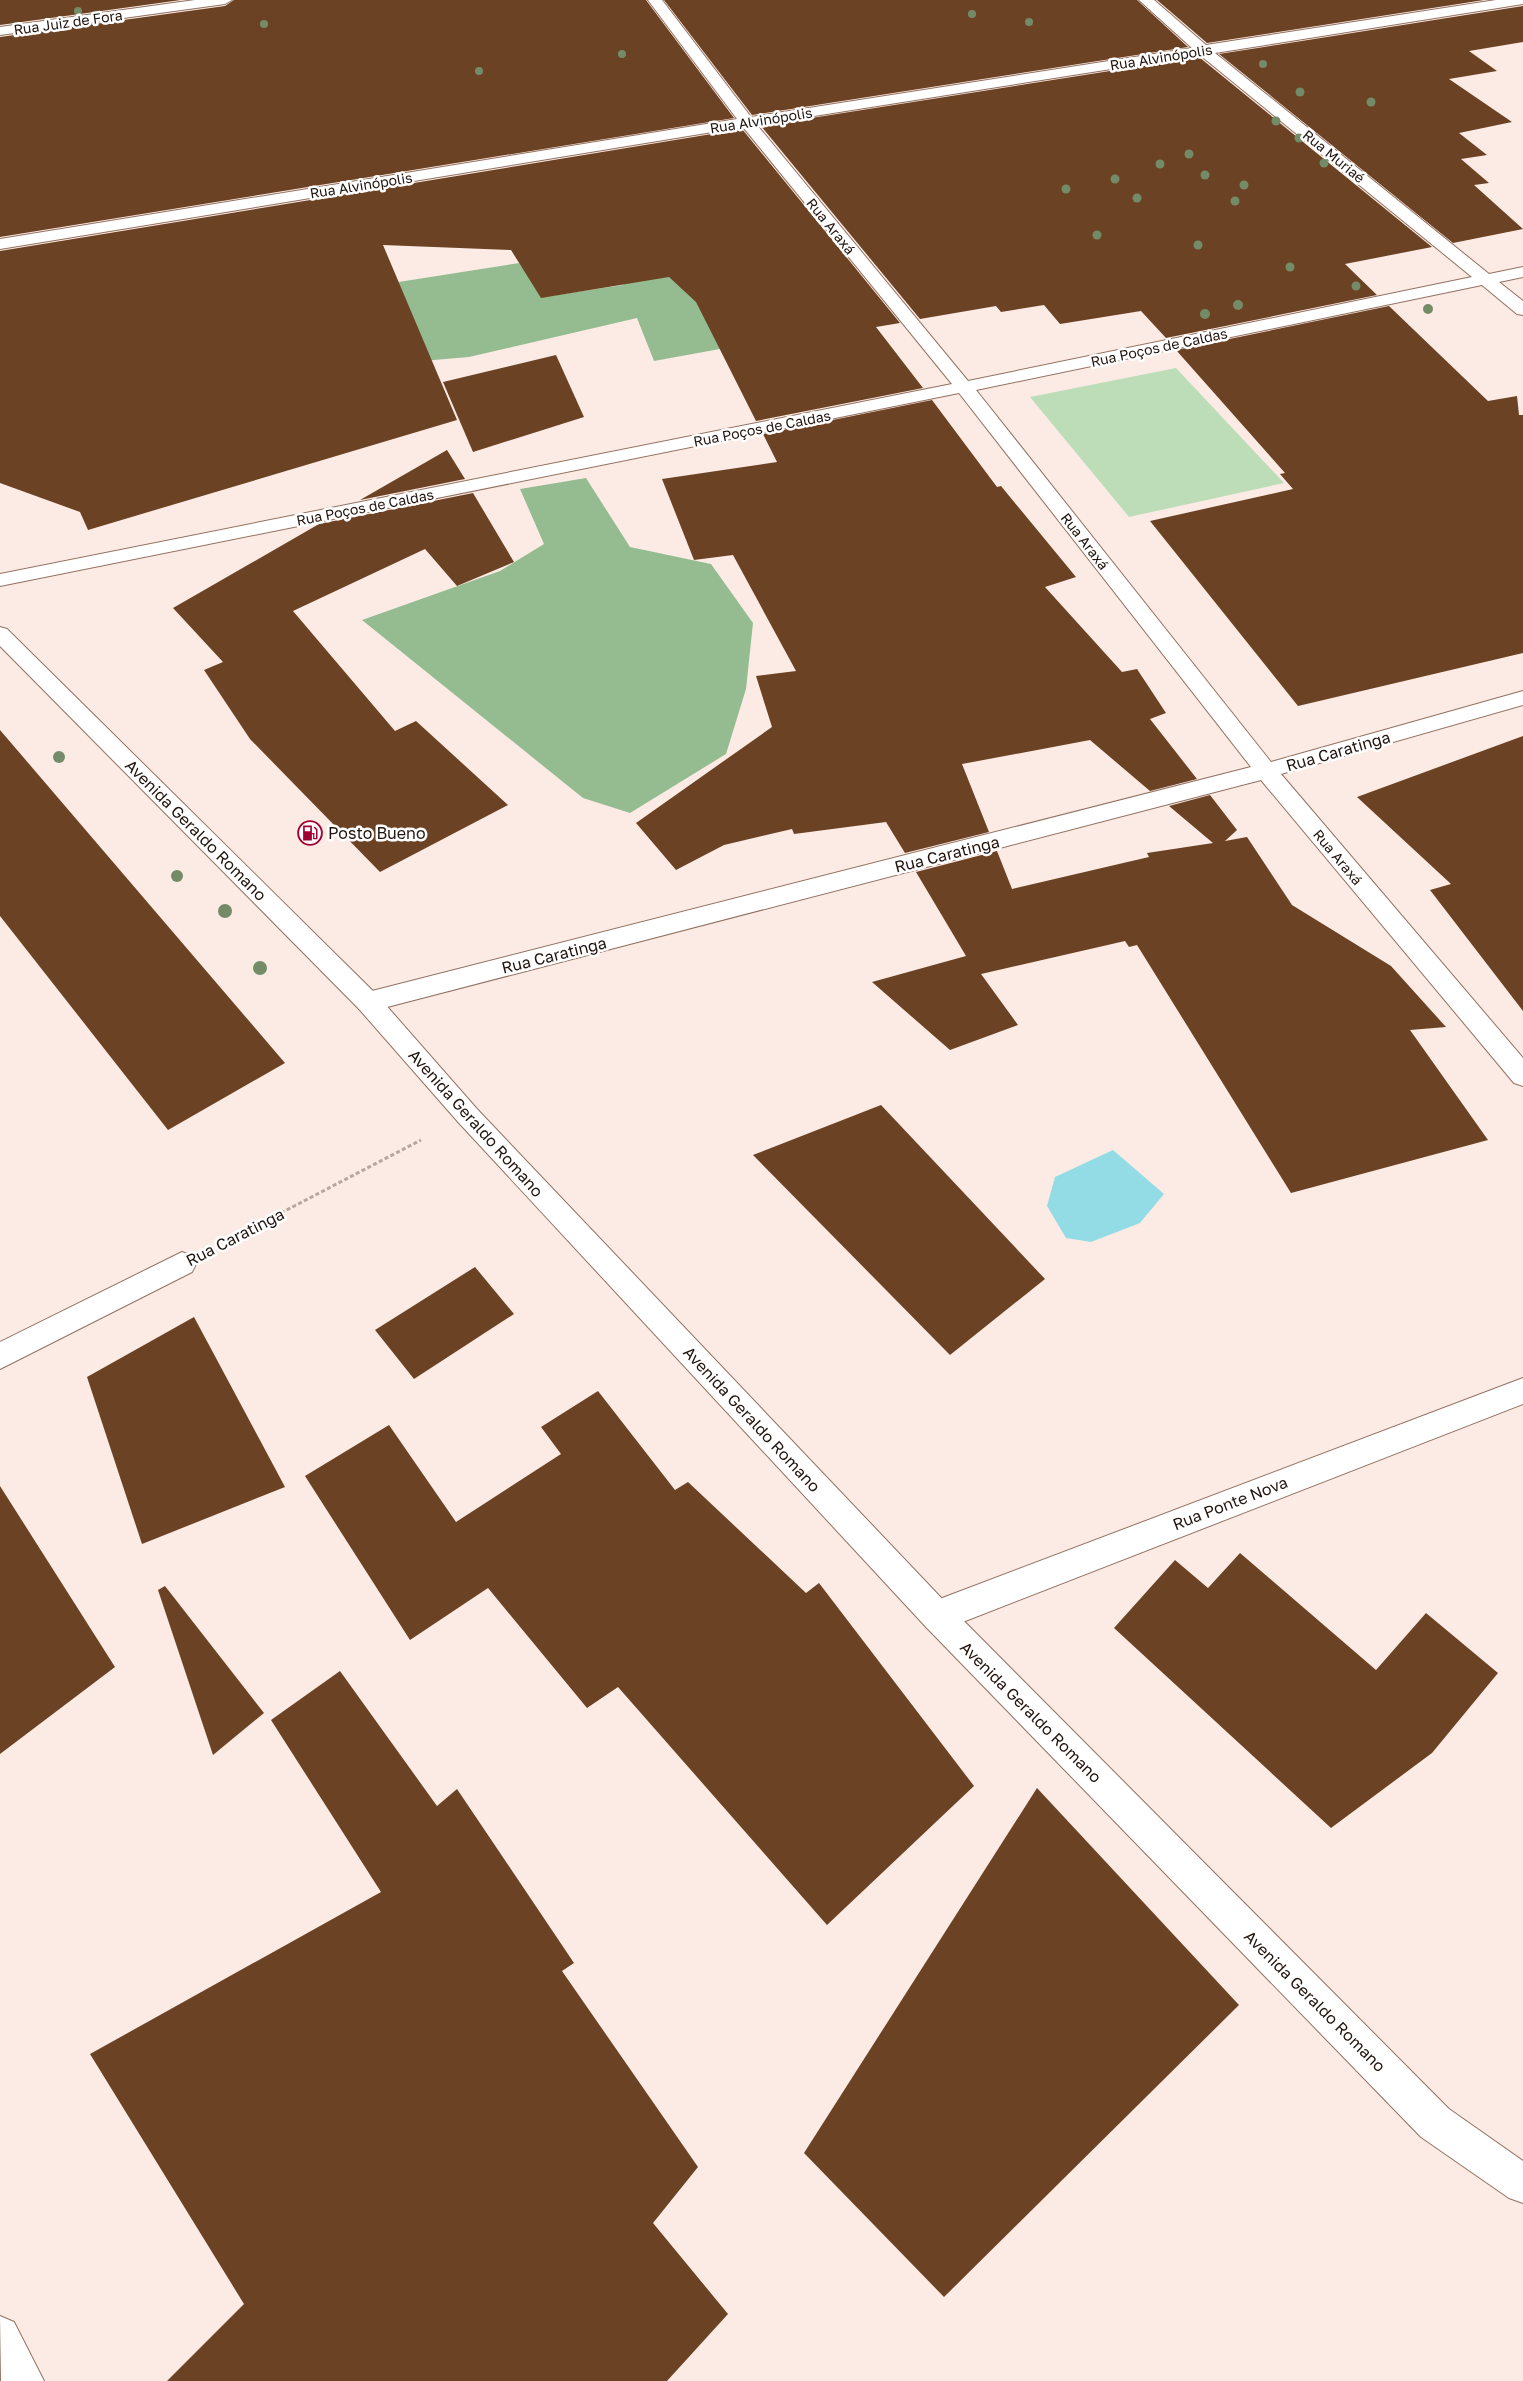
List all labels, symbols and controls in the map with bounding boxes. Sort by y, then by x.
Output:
street label: Rua Juiz de Fora [12,6,124,38]
street label: Rua Alvinópolis [1108,40,1214,74]
street label: Rua Alvinópolis [708,103,814,137]
street label: Rua Muriaé [1300,126,1368,186]
street label: Rua Alvinópolis [308,168,414,202]
street label: Rua Araxá [803,195,859,257]
street label: Rua Poços de Caldas [1089,324,1229,370]
street label: Rua Poços de Caldas [692,406,832,450]
street label: Rua Poços de Caldas [295,485,435,529]
street label: Rua Araxá [1058,509,1112,573]
street label: Rua Caratinga [1284,727,1392,775]
street label: Avenida Geraldo Romano [121,755,271,905]
fuel station icon: Posto Bueno [297,820,323,846]
place label: Posto Bueno [328,823,426,843]
street label: Rua Araxá [1310,826,1366,888]
street label: Rua Caratinga [892,831,1002,877]
street label: Rua Caratinga [499,932,609,978]
street label: Avenida Geraldo Romano [404,1045,548,1201]
street label: Rua Caratinga [183,1204,287,1270]
street label: Avenida Geraldo Romano [679,1342,825,1496]
street label: Rua Ponte Nova [1170,1472,1290,1534]
street label: Avenida Geraldo Romano [956,1637,1106,1787]
street label: Avenida Geraldo Romano [1240,1926,1390,2076]

